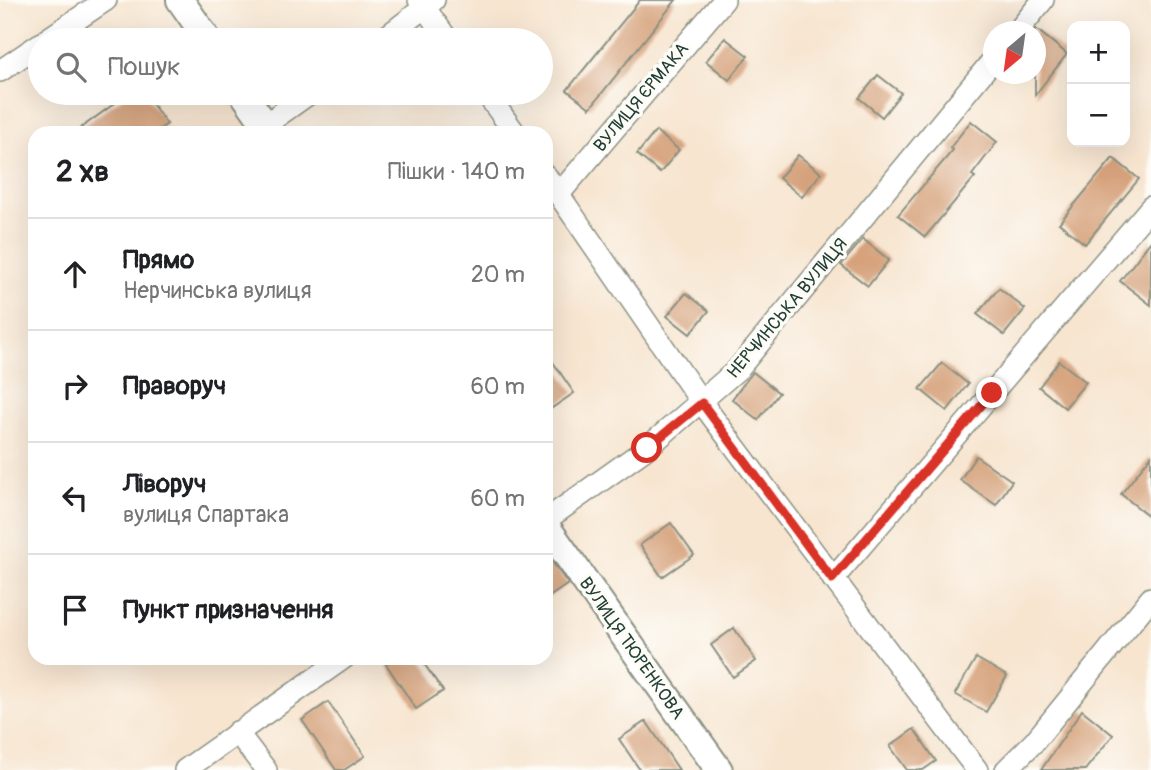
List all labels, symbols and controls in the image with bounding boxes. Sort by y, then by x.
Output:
north arrow [983,21,1046,84]
map controls [1067,21,1130,147]
button: + [1067,21,1130,84]
search box [28,28,553,105]
street label: ВУЛИЦЯ ЄРМАКА [589,38,694,157]
icon: search [52,48,90,86]
text: Пошук [108,51,181,83]
button: − [1067,84,1130,147]
text: 2 хв [56,153,109,190]
text: Пішки · 140 m [388,157,525,186]
street label: НЕРЧИНСЬКА ВУЛИЦЯ [722,233,853,383]
text: Прямо [123,244,194,276]
icon: ahead [56,255,94,293]
text: 20 m [471,260,525,289]
text: Нерчинська вулиця [123,276,312,305]
icon: right [56,367,94,405]
text: Праворуч [123,370,226,402]
text: 60 m [470,372,525,401]
route end [976,377,1007,408]
route start [631,432,662,463]
text: Ліворуч [123,468,207,500]
icon: left [56,479,94,517]
text: 60 m [470,484,525,513]
text: вулиця Спартака [123,500,289,529]
street label: ВУЛИЦЯ ТЮРЕНКОВА [574,573,690,724]
icon: arrive [56,591,94,629]
text: Пункт призначення [123,594,334,626]

